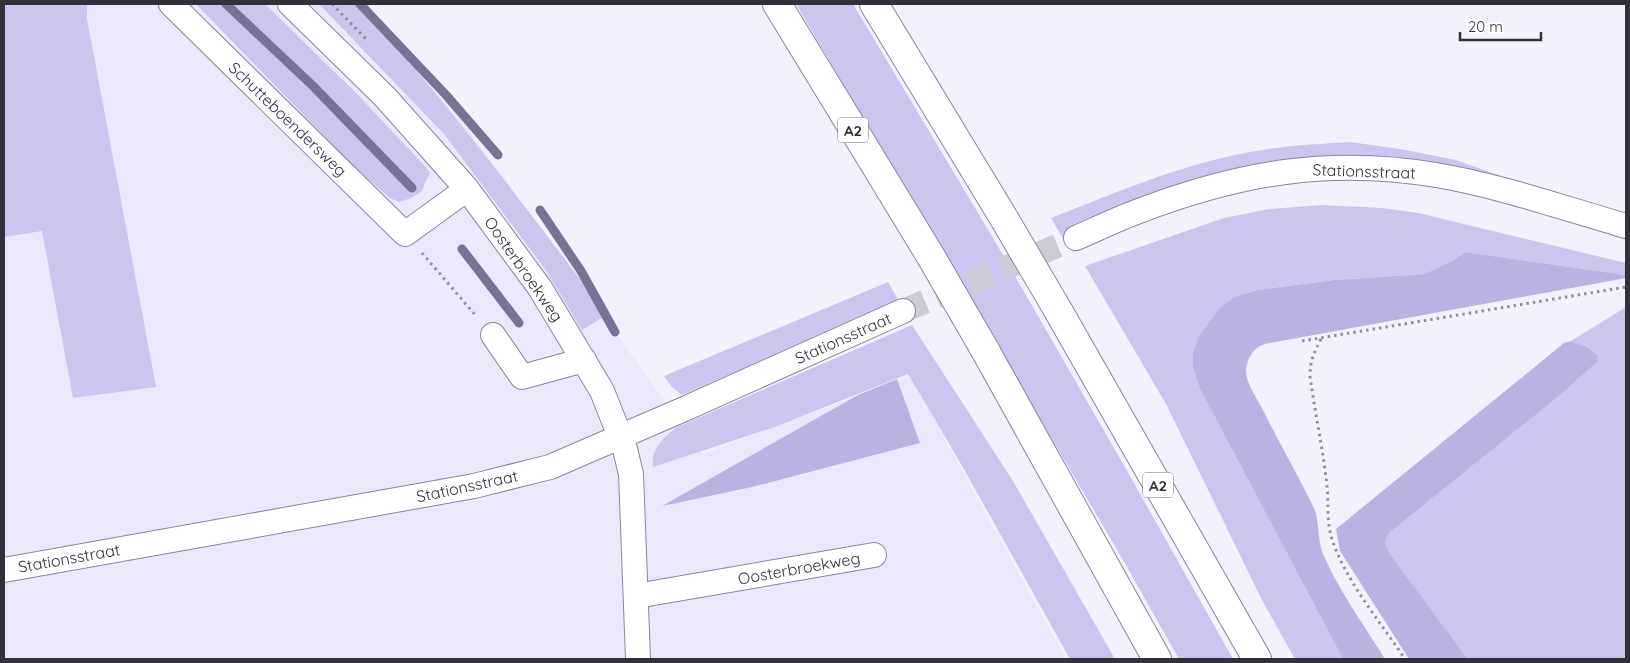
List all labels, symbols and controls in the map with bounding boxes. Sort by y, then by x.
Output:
scale bar [1460,10,1541,42]
text: 20 m [1468,17,1503,36]
street label: Schutteboendersweg [225,58,351,180]
road number: A2 [838,118,868,142]
street label: Stationsstraat [1312,159,1416,183]
street label: Oosterbroekweg [480,213,568,325]
street label: Stationsstraat [792,308,894,368]
street label: Stationsstraat [414,465,520,507]
road number: A2 [1143,472,1173,498]
street label: Stationsstraat [16,539,122,577]
street label: Oosterbroekweg [736,547,862,589]

